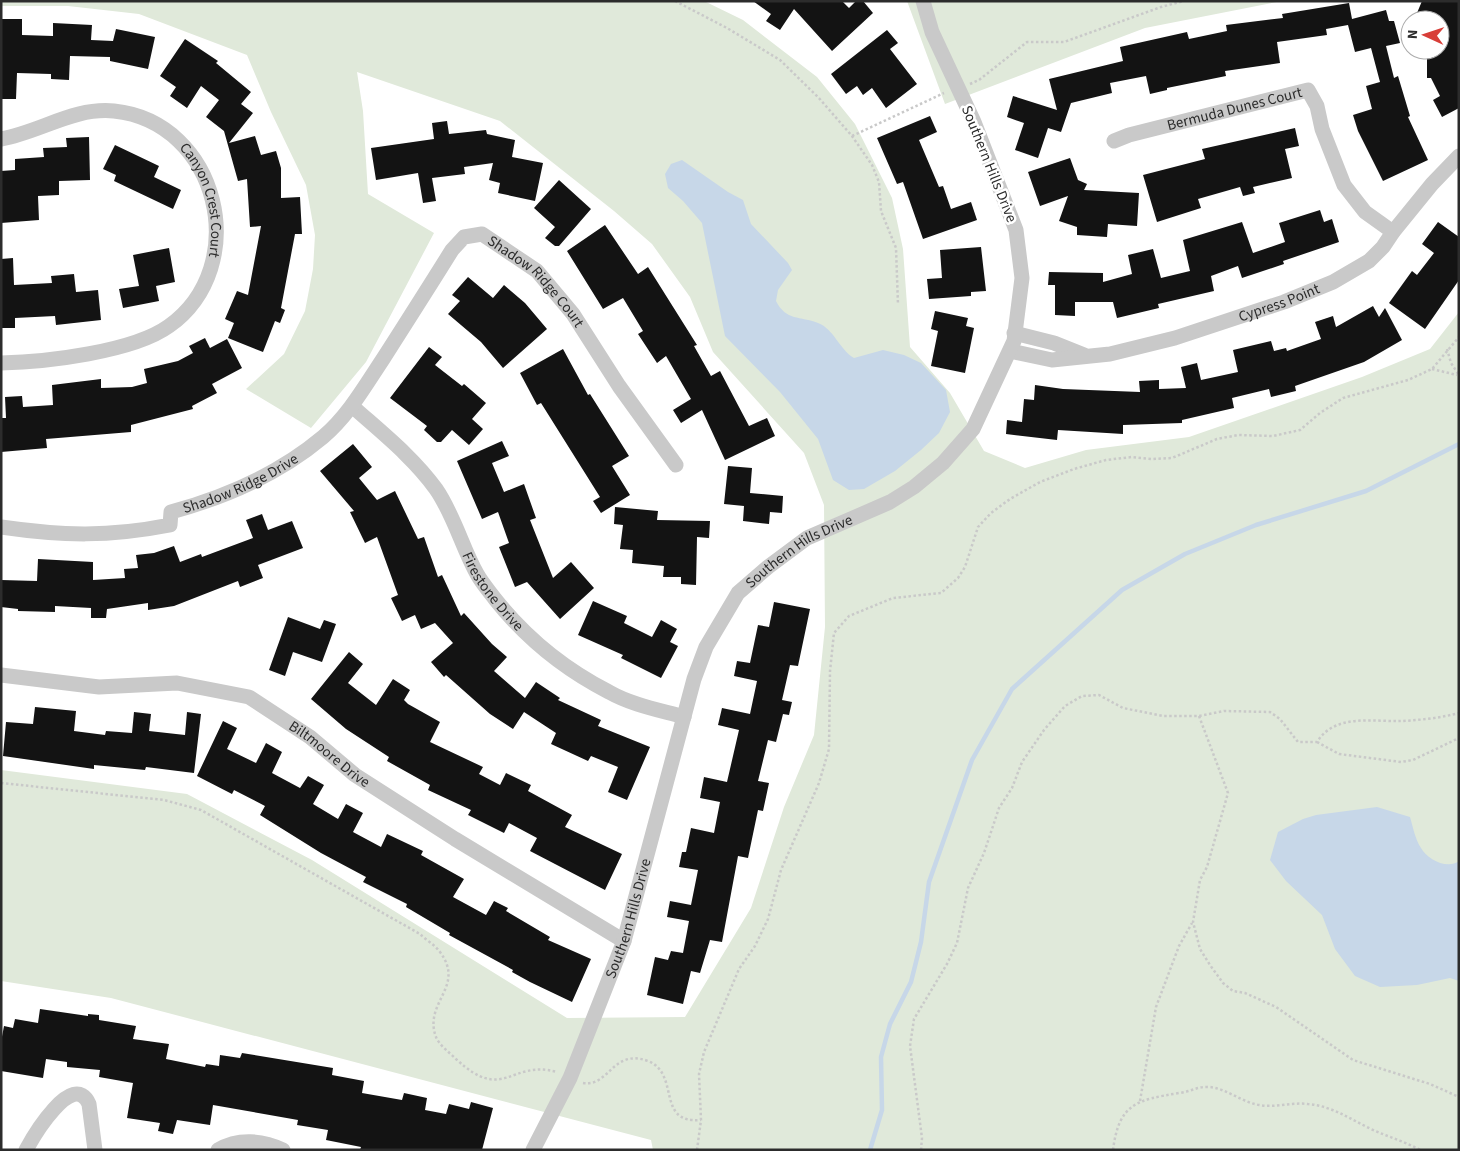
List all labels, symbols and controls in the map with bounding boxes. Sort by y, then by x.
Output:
north arrow [1400,10,1450,60]
text: N [1403,29,1423,40]
street label: Bermuda Dunes Court [1165,81,1304,136]
street label: Southern Hills Drive [956,102,1022,226]
street label: Canyon Crest Court [175,138,227,259]
street label: Shadow Ridge Court [483,230,589,331]
street label: Cypress Point [1236,278,1323,327]
street label: Shadow Ridge Drive [180,448,302,519]
street label: Southern Hills Drive [740,509,856,593]
street label: Firestone Drive [457,548,529,636]
street label: Biltmoore Drive [285,715,374,793]
street label: Southern Hills Drive [600,856,656,982]

